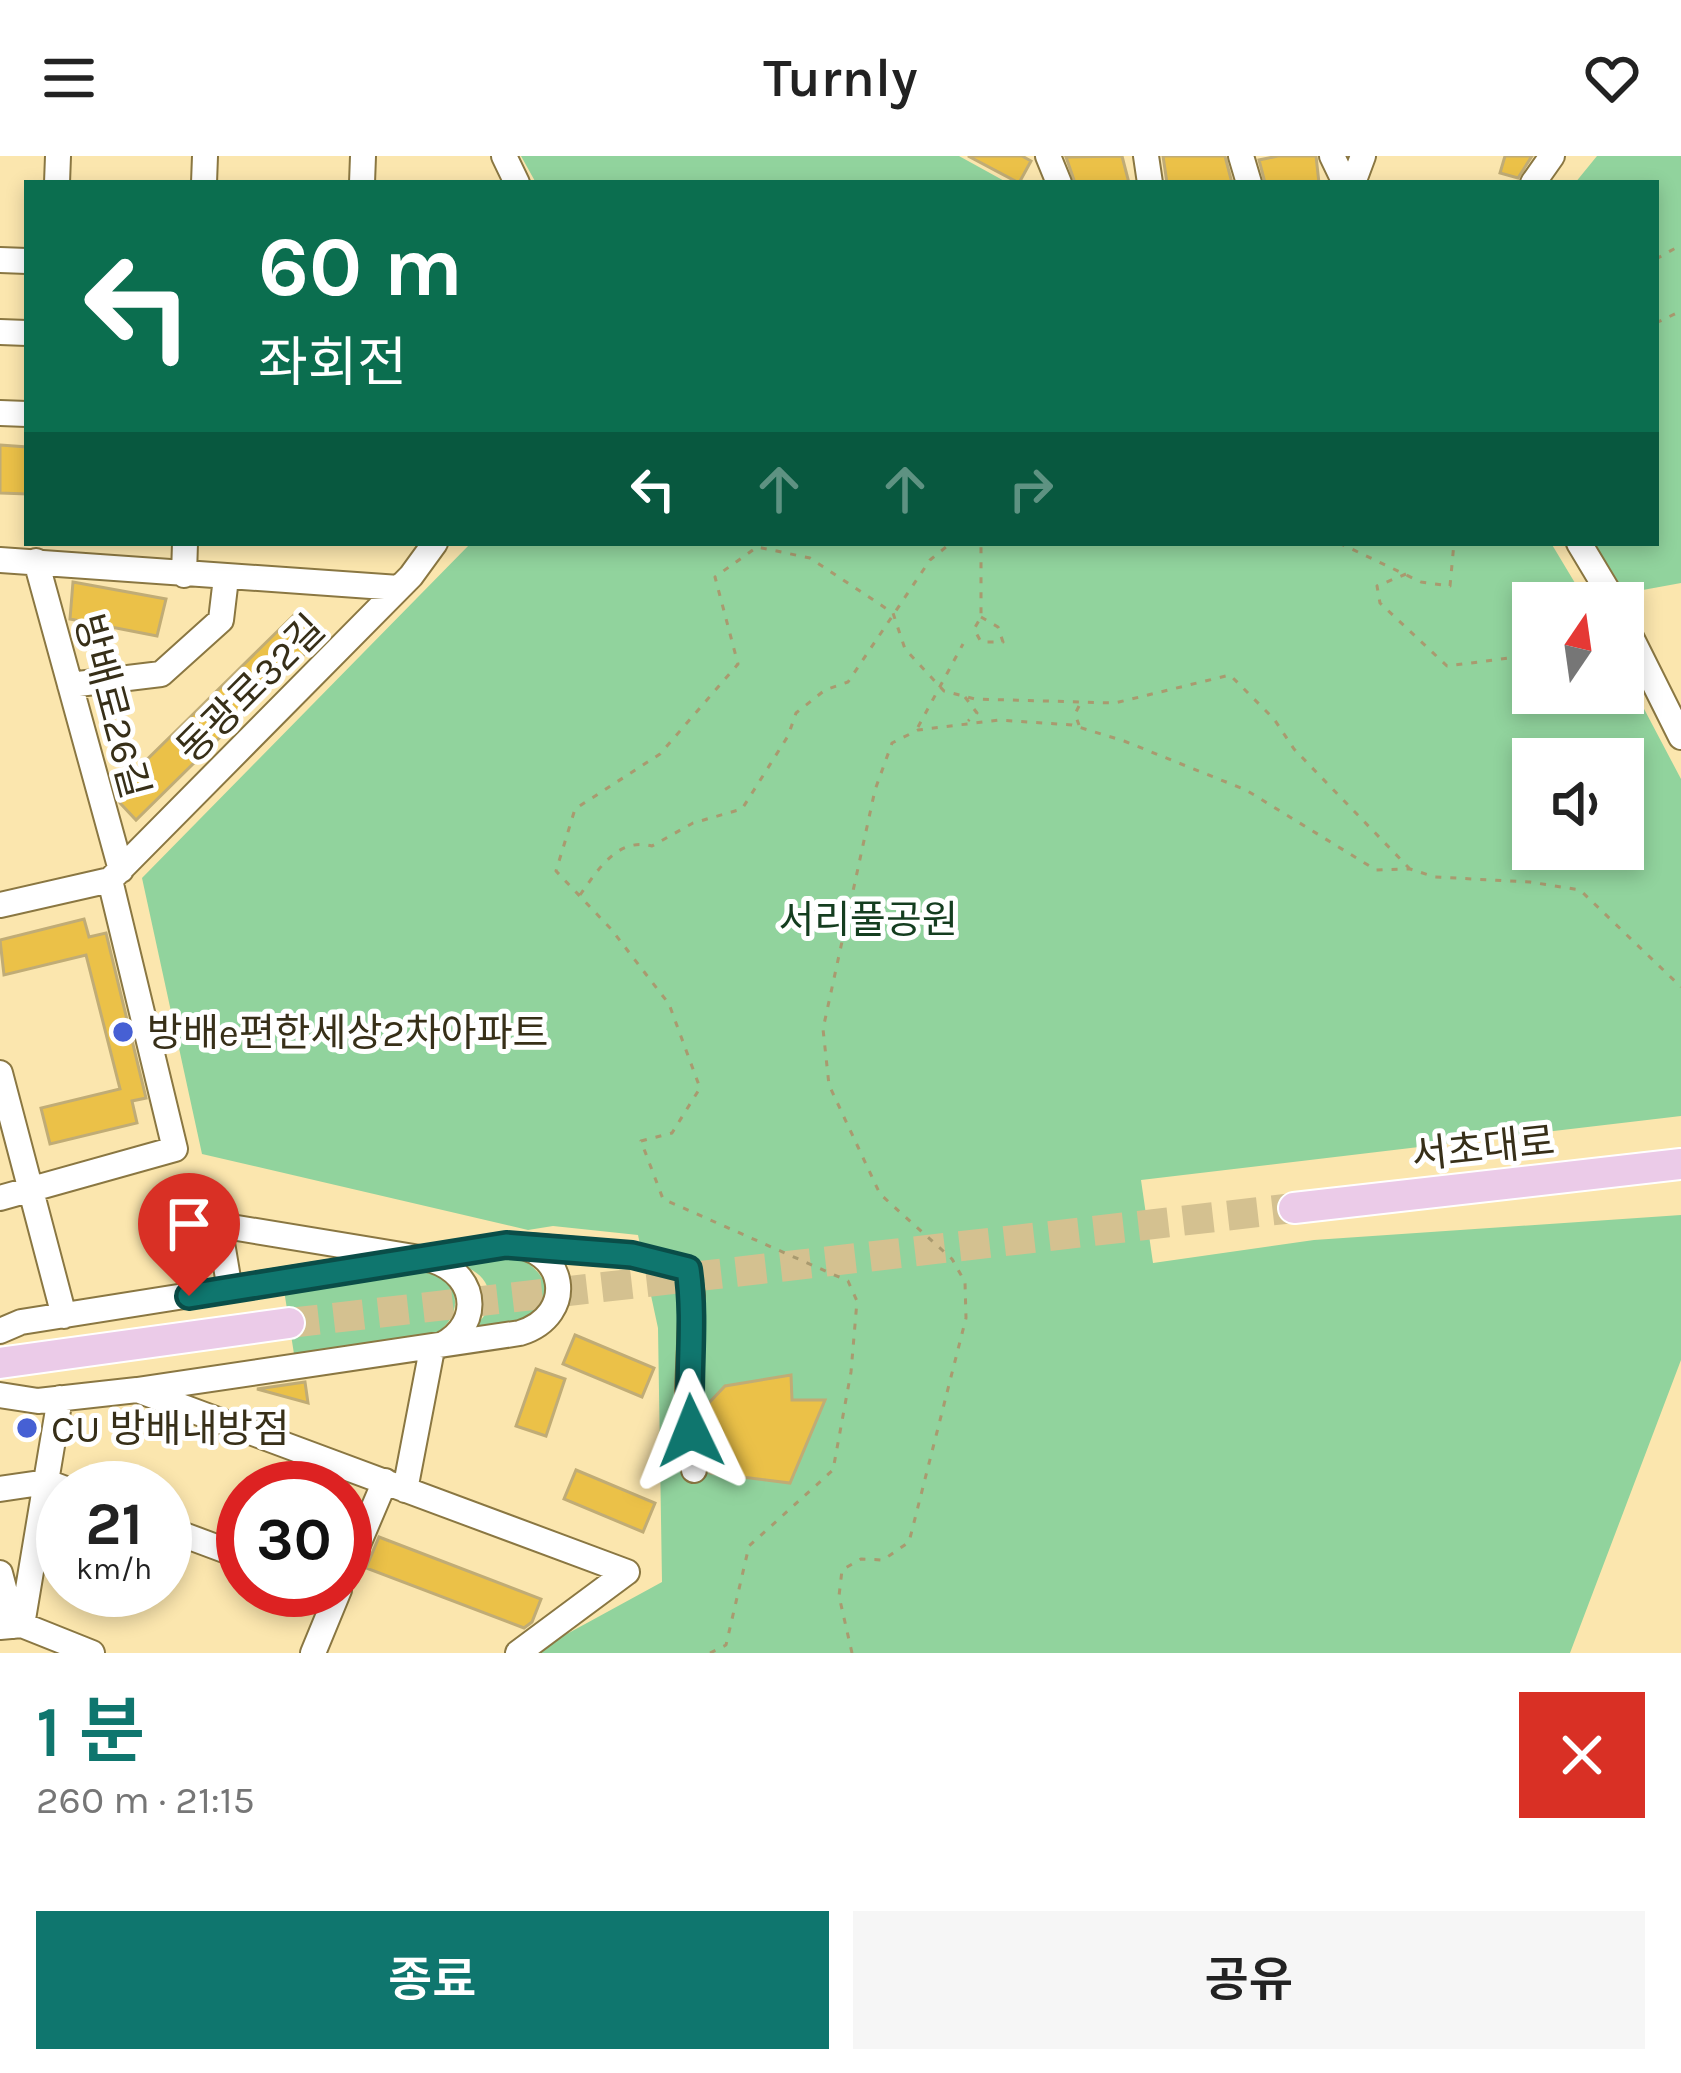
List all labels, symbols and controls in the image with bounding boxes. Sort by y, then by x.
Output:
icon: menu [36,45,102,111]
icon: heart [1579,45,1645,111]
text: Turnly [763,46,918,110]
text: 60 m [258,218,463,316]
icon: left [60,228,216,384]
text: 좌회전 [258,331,407,395]
icon: left [620,456,686,522]
icon: ahead [746,456,812,522]
icon: ahead [872,456,938,522]
icon: right [998,456,1064,522]
north arrow [1512,582,1644,714]
map controls [1512,582,1644,870]
street label: 동광로32길 [168,606,334,772]
street label: 방배로26길 [65,609,159,803]
button: sound [1512,738,1644,870]
park label: 서리풀공원 [778,897,958,943]
place label: 방배e편한세상2차아파트 [147,1010,548,1056]
marker: 방배e편한세상2차아파트 [110,1019,136,1045]
street label: 서초대로 [1409,1118,1557,1178]
pin [138,1173,240,1296]
icon: arrive [156,1191,222,1257]
position arrow [628,1368,754,1494]
place label: CU 방배내방점 [51,1406,289,1452]
marker: CU 방배내방점 [14,1415,40,1441]
speed limit sign: 30 [216,1461,372,1617]
text: 21 [85,1489,143,1559]
text: km/h [76,1551,152,1587]
text: 1 분 [36,1690,145,1774]
button: close [1519,1692,1645,1818]
text: 260 m · 21:15 [36,1777,255,1823]
button: 종료 [36,1911,829,2049]
button: 공유 [853,1911,1645,2049]

